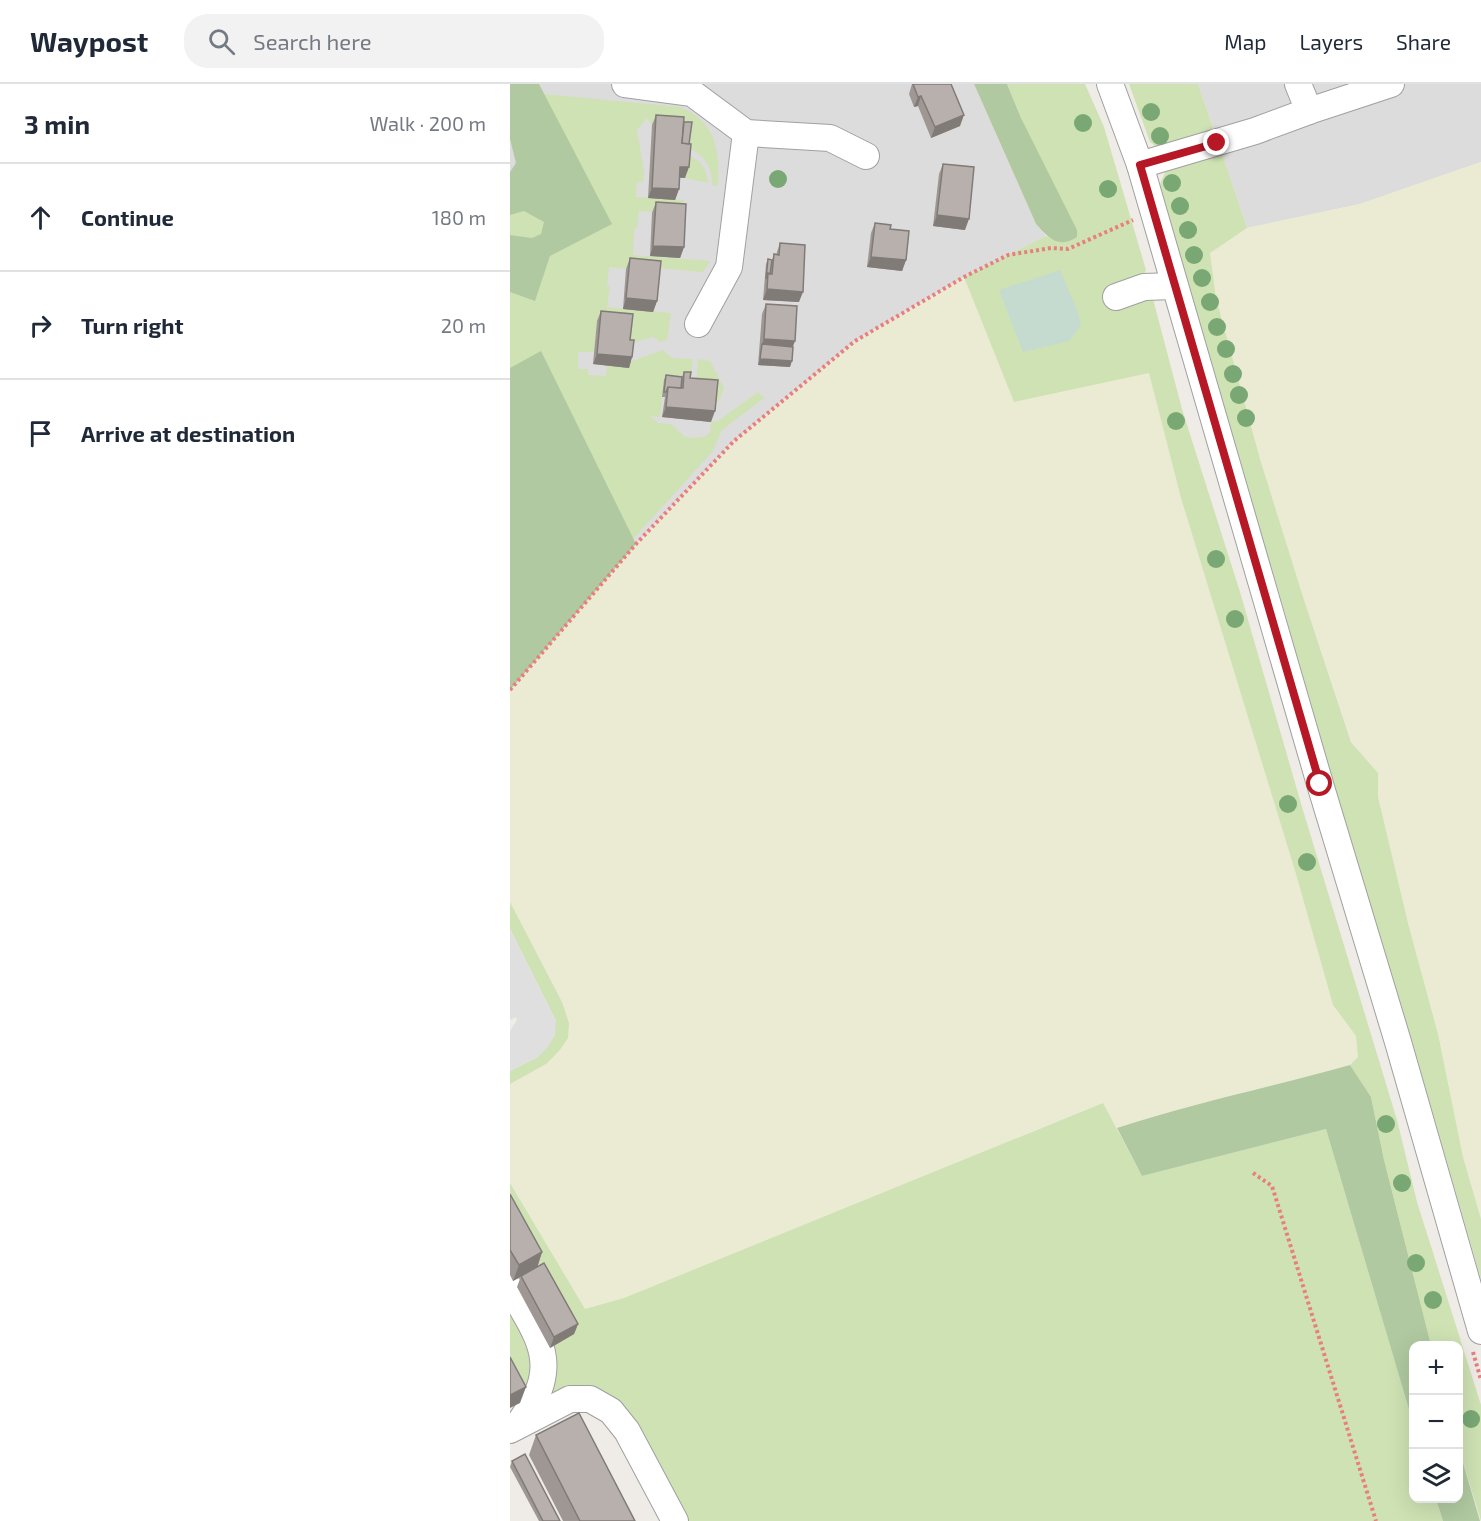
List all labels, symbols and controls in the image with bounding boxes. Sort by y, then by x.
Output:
search box [184,14,604,68]
text: Waypost [30,24,148,58]
icon: search [205,25,238,58]
text: Search here [253,28,372,54]
text: Map [1224,29,1266,54]
text: Layers [1299,29,1363,54]
text: Share [1396,29,1451,54]
text: 3 min [24,108,90,139]
text: Walk · 200 m [369,111,486,135]
route end [1203,129,1229,155]
icon: ahead [24,201,57,234]
text: Continue [81,204,174,230]
text: 180 m [432,205,486,229]
icon: right [24,309,57,342]
text: Turn right [81,312,183,338]
text: 20 m [441,313,486,337]
icon: arrive [24,417,57,450]
text: Arrive at destination [81,420,295,446]
route start [1306,770,1332,796]
map controls [1409,1341,1463,1503]
button: + [1409,1341,1463,1395]
button: − [1409,1395,1463,1449]
button: layers [1409,1449,1463,1503]

